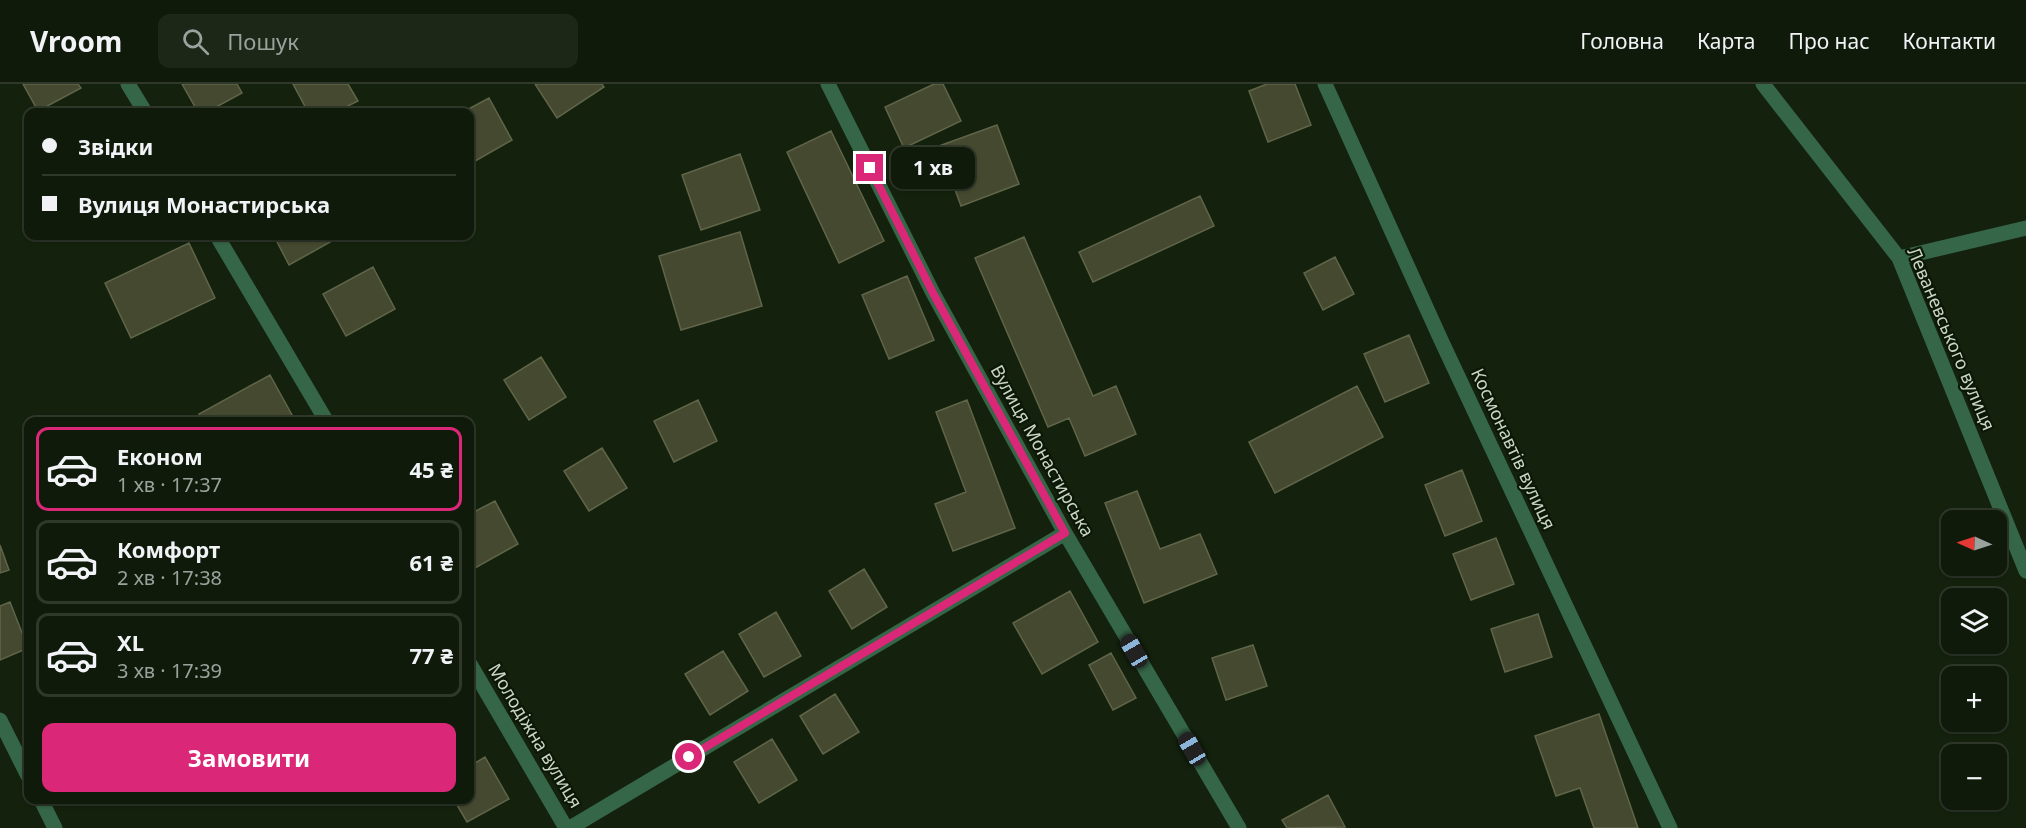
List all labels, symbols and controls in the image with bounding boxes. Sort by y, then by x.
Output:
search box [158,14,578,68]
text: Vroom [30,22,122,60]
icon: search [179,25,212,58]
text: Пошук [227,26,299,56]
text: Головна [1580,27,1664,55]
text: Карта [1697,27,1755,55]
text: Про нас [1788,27,1870,55]
text: Контакти [1903,27,1996,55]
text: Звідки [78,131,153,161]
callout: 1 хв [891,147,975,189]
route end [856,154,883,181]
text: 1 хв [913,154,953,181]
text: Вулиця Монастирська [78,189,330,219]
street label: Леваневського вулиця [1902,243,2001,434]
street label: Вулиця Монастирська [986,360,1100,541]
street label: Космонавтів вулиця [1466,364,1562,533]
text: Економ [117,441,203,471]
icon: car [45,442,99,496]
text: 45 ₴ [410,454,453,484]
text: 1 хв · 17:37 [117,471,222,498]
north arrow [1941,510,2007,576]
map controls [1941,510,2007,810]
text: Комфорт [117,534,220,564]
icon: car [45,535,99,589]
text: 61 ₴ [410,547,453,577]
text: 2 хв · 17:38 [117,564,222,591]
button: layers [1941,588,2007,654]
text: XL [117,627,144,657]
icon: car [45,628,99,682]
car [1117,631,1151,671]
text: 77 ₴ [410,640,453,670]
text: 3 хв · 17:39 [117,657,222,684]
street label: Молодіжна вулиця [483,659,588,812]
button: + [1941,666,2007,732]
button: Замовити [42,723,456,792]
car [1175,729,1209,769]
route start [675,743,702,770]
button: − [1941,744,2007,810]

